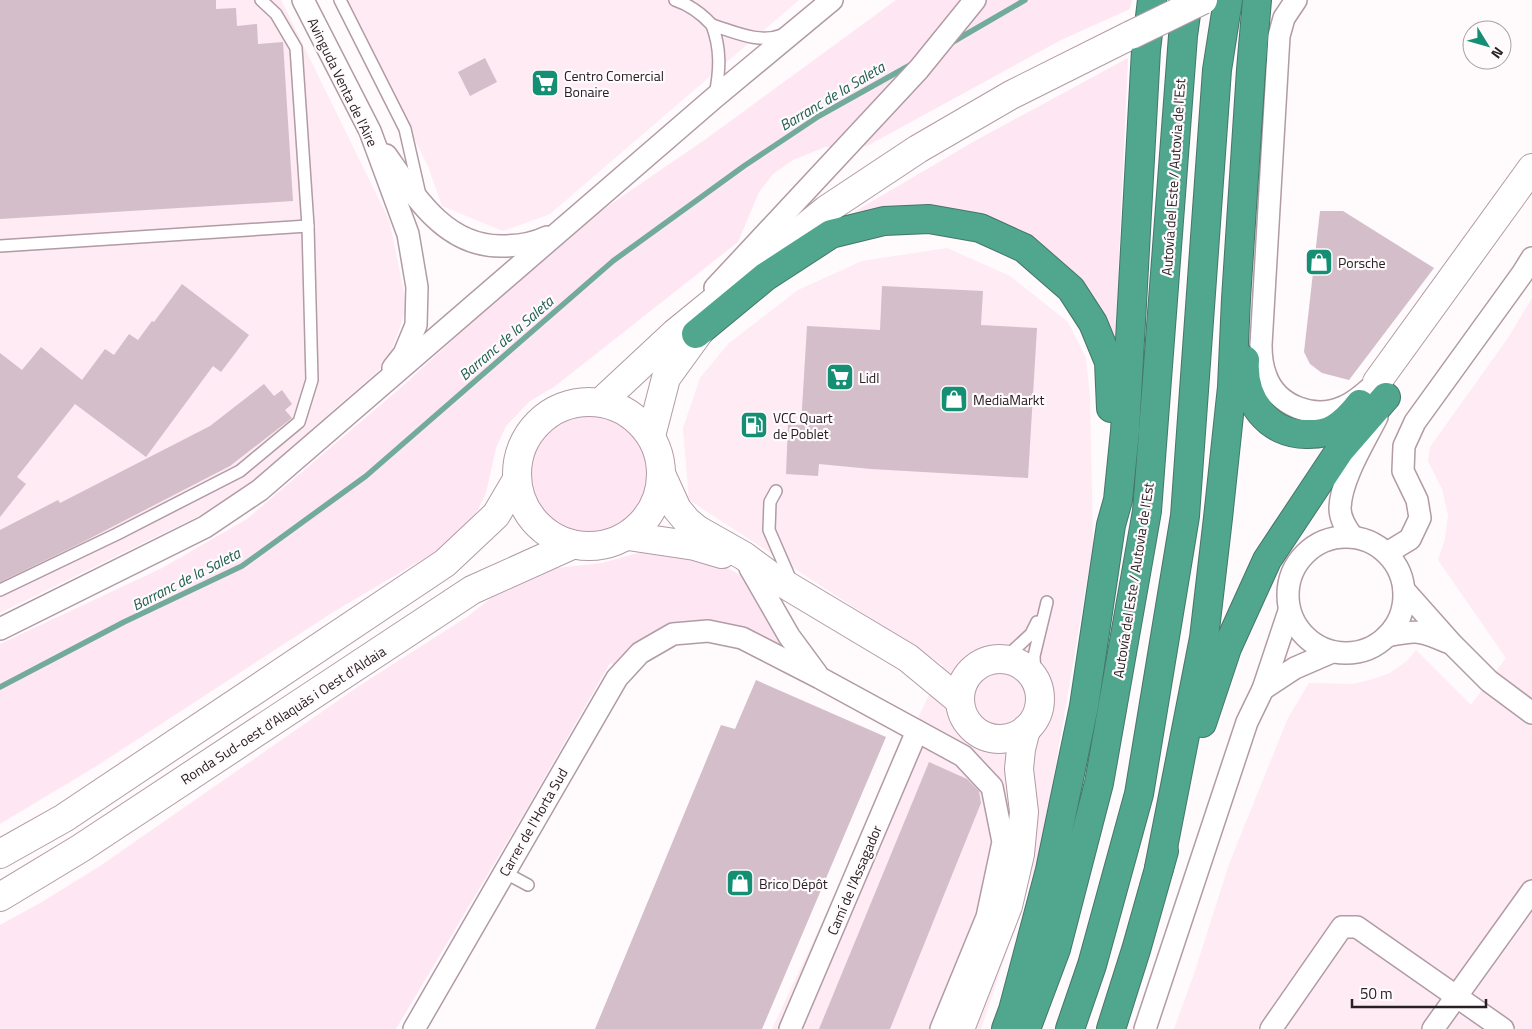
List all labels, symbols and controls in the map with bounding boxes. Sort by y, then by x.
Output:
street label: Avinguda Venta de l'Aire [303,14,383,150]
north arrow [1462,20,1512,70]
text: N [1486,43,1509,63]
water label: Barranc de la Saleta [775,55,890,136]
place label: Centro Comercial Bonaire [564,65,664,102]
supermarket icon: Centro Comercial Bonaire [530,68,560,98]
street label: Autovía del Este / Autovia de l'Est [1156,78,1190,276]
shop icon: Porsche [1304,247,1334,277]
place label: Porsche [1338,252,1386,273]
water label: Barranc de la Saleta [454,289,560,386]
supermarket icon: Lidl [825,362,855,392]
place label: Lidl [859,367,879,388]
shop icon: MediaMarkt [939,384,969,414]
place label: MediaMarkt [973,389,1045,410]
place label: VCC Quart de Poblet [773,407,833,444]
fuel station icon: VCC Quart de Poblet [739,410,769,440]
street label: Autovía del Este / Autovia de l'Est [1107,481,1159,679]
water label: Barranc de la Saleta [128,541,246,616]
street label: Ronda Sud-oest d'Alaquàs i Oest d'Aldaia [176,641,390,789]
street label: Carrer de l'Horta Sud [493,764,573,880]
street label: Camí de l'Assagador [821,822,887,938]
shop icon: Brico Dépôt [725,868,755,898]
place label: Brico Dépôt [759,873,828,894]
scale bar [1352,976,1486,1008]
text: 50 m [1360,982,1393,1005]

